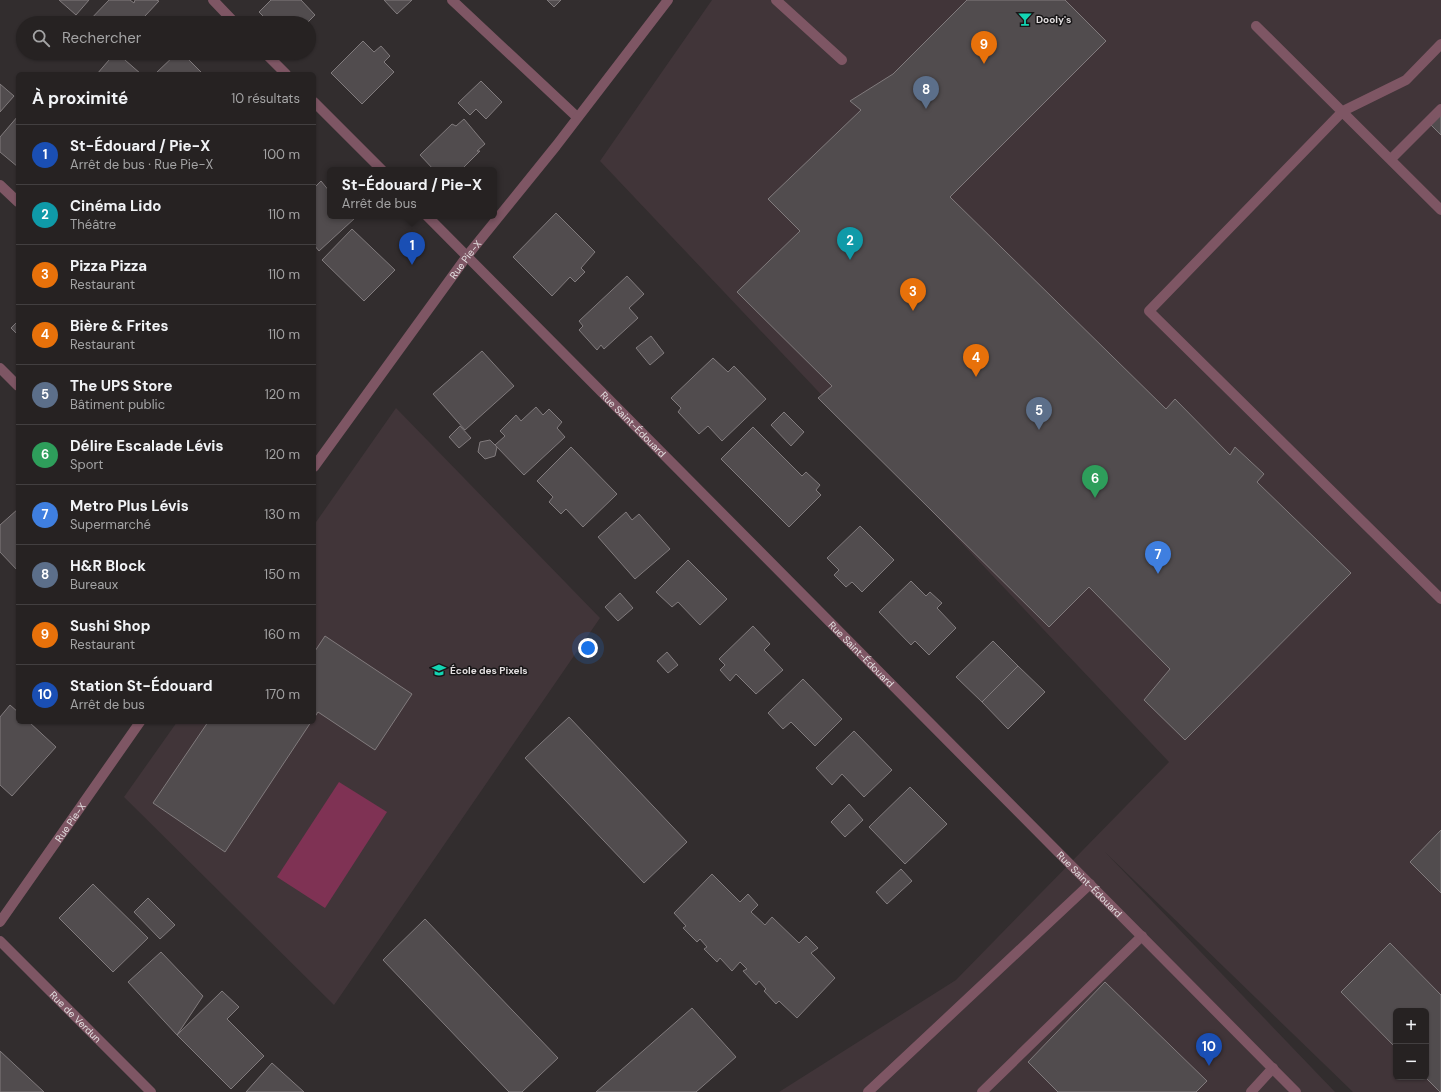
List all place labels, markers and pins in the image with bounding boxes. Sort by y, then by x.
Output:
bar icon: Dooly's [1017,11,1033,27]
place label: Dooly's [1036,13,1071,26]
pin: 9 [971,31,997,64]
pin: 8 [913,76,939,109]
pin: 2 [837,227,863,260]
pin: 1 [399,232,425,265]
pin: 3 [900,278,926,311]
pin: 4 [963,344,989,377]
pin: 5 [1026,397,1052,430]
pin: 6 [1082,465,1108,498]
pin: 7 [1145,541,1171,574]
school or university icon: École des Pixels [431,662,447,678]
place label: École des Pixels [450,664,528,677]
pin: 10 [1196,1033,1222,1066]

